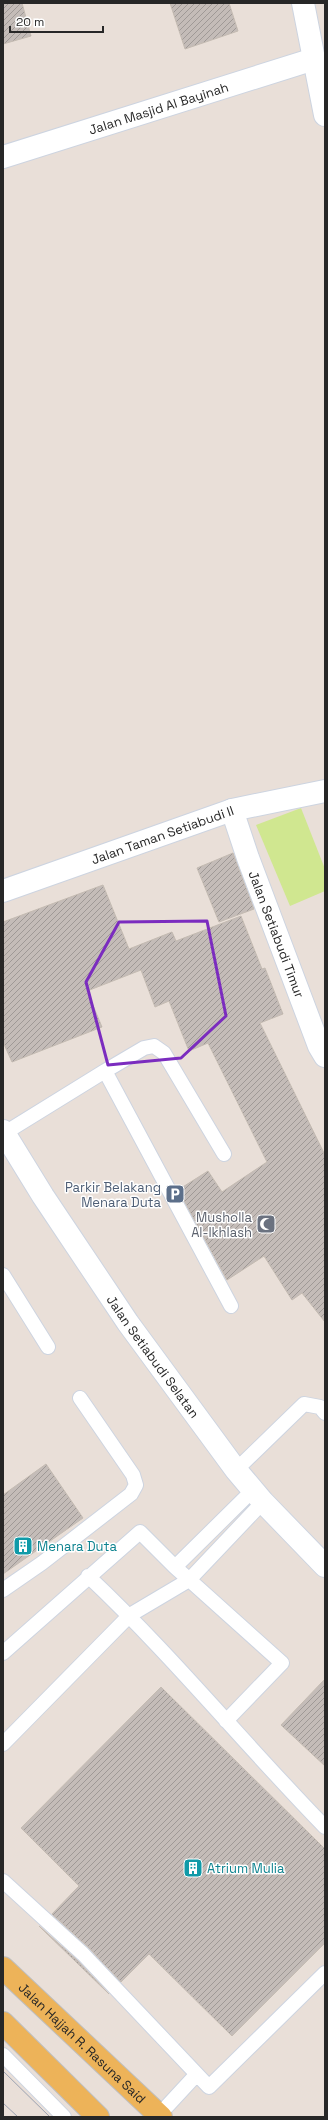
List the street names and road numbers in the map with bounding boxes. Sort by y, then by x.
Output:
street label: Jalan Masjid Al Bayinah [86,78,230,138]
street label: Jalan Taman Setiabudi II [89,802,236,868]
street label: Jalan Setiabudi Timur [245,868,309,1000]
street label: Jalan Setiabudi Selatan [103,1292,203,1421]
street label: Jalan Hajjah R. Rasuna Said [15,1979,150,2107]

